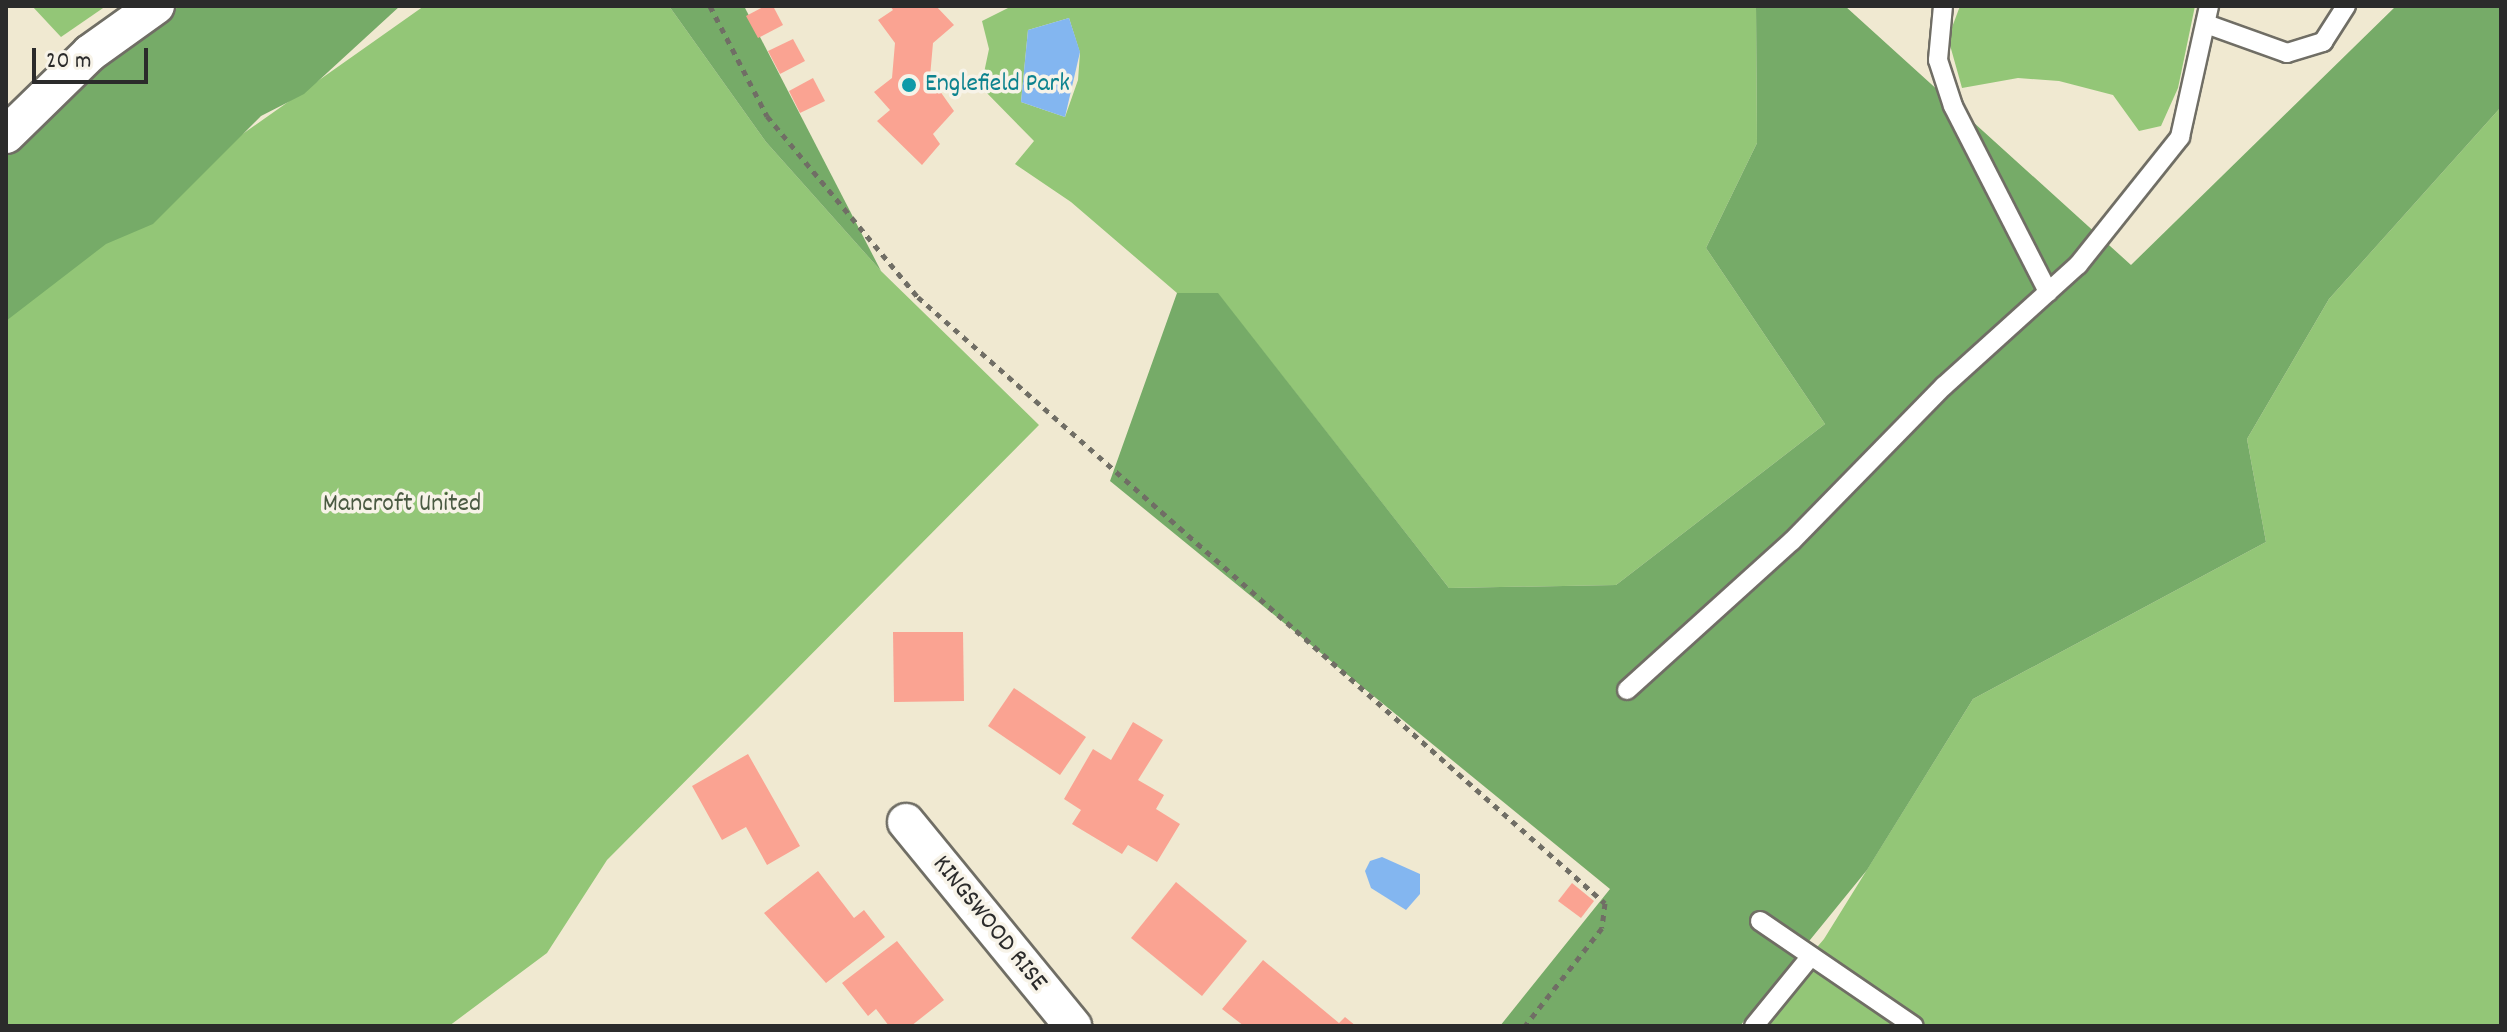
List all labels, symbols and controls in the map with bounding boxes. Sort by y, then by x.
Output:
scale bar [36,32,152,82]
text: 20 m [46,45,92,79]
place label: Englefield Park [925,69,1070,101]
marker: Englefield Park [900,76,918,94]
park label: Mancroft United [323,489,481,521]
street label: KINGSWOOD RISE [925,850,1053,998]

